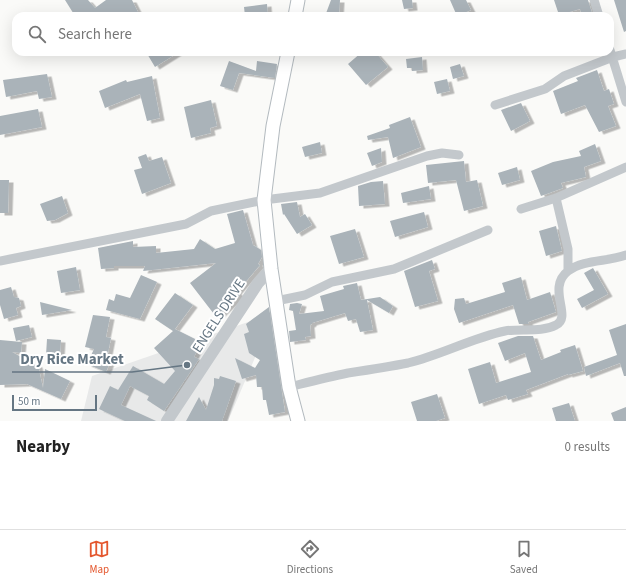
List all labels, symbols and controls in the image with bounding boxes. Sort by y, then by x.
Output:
search box [12,12,614,56]
icon: search [26,23,48,45]
text: Search here [58,24,132,45]
street label: ENGELS DRIVE [188,275,250,357]
callout: Dry Rice Market [12,345,132,372]
text: Dry Rice Market [20,349,124,370]
scale bar [12,393,97,412]
text: 50 m [18,394,40,409]
text: Nearby [16,435,70,459]
text: 0 results [565,438,610,456]
tab: Map [88,538,110,577]
tab: Directions [287,538,333,577]
tab: Saved [510,538,538,577]

